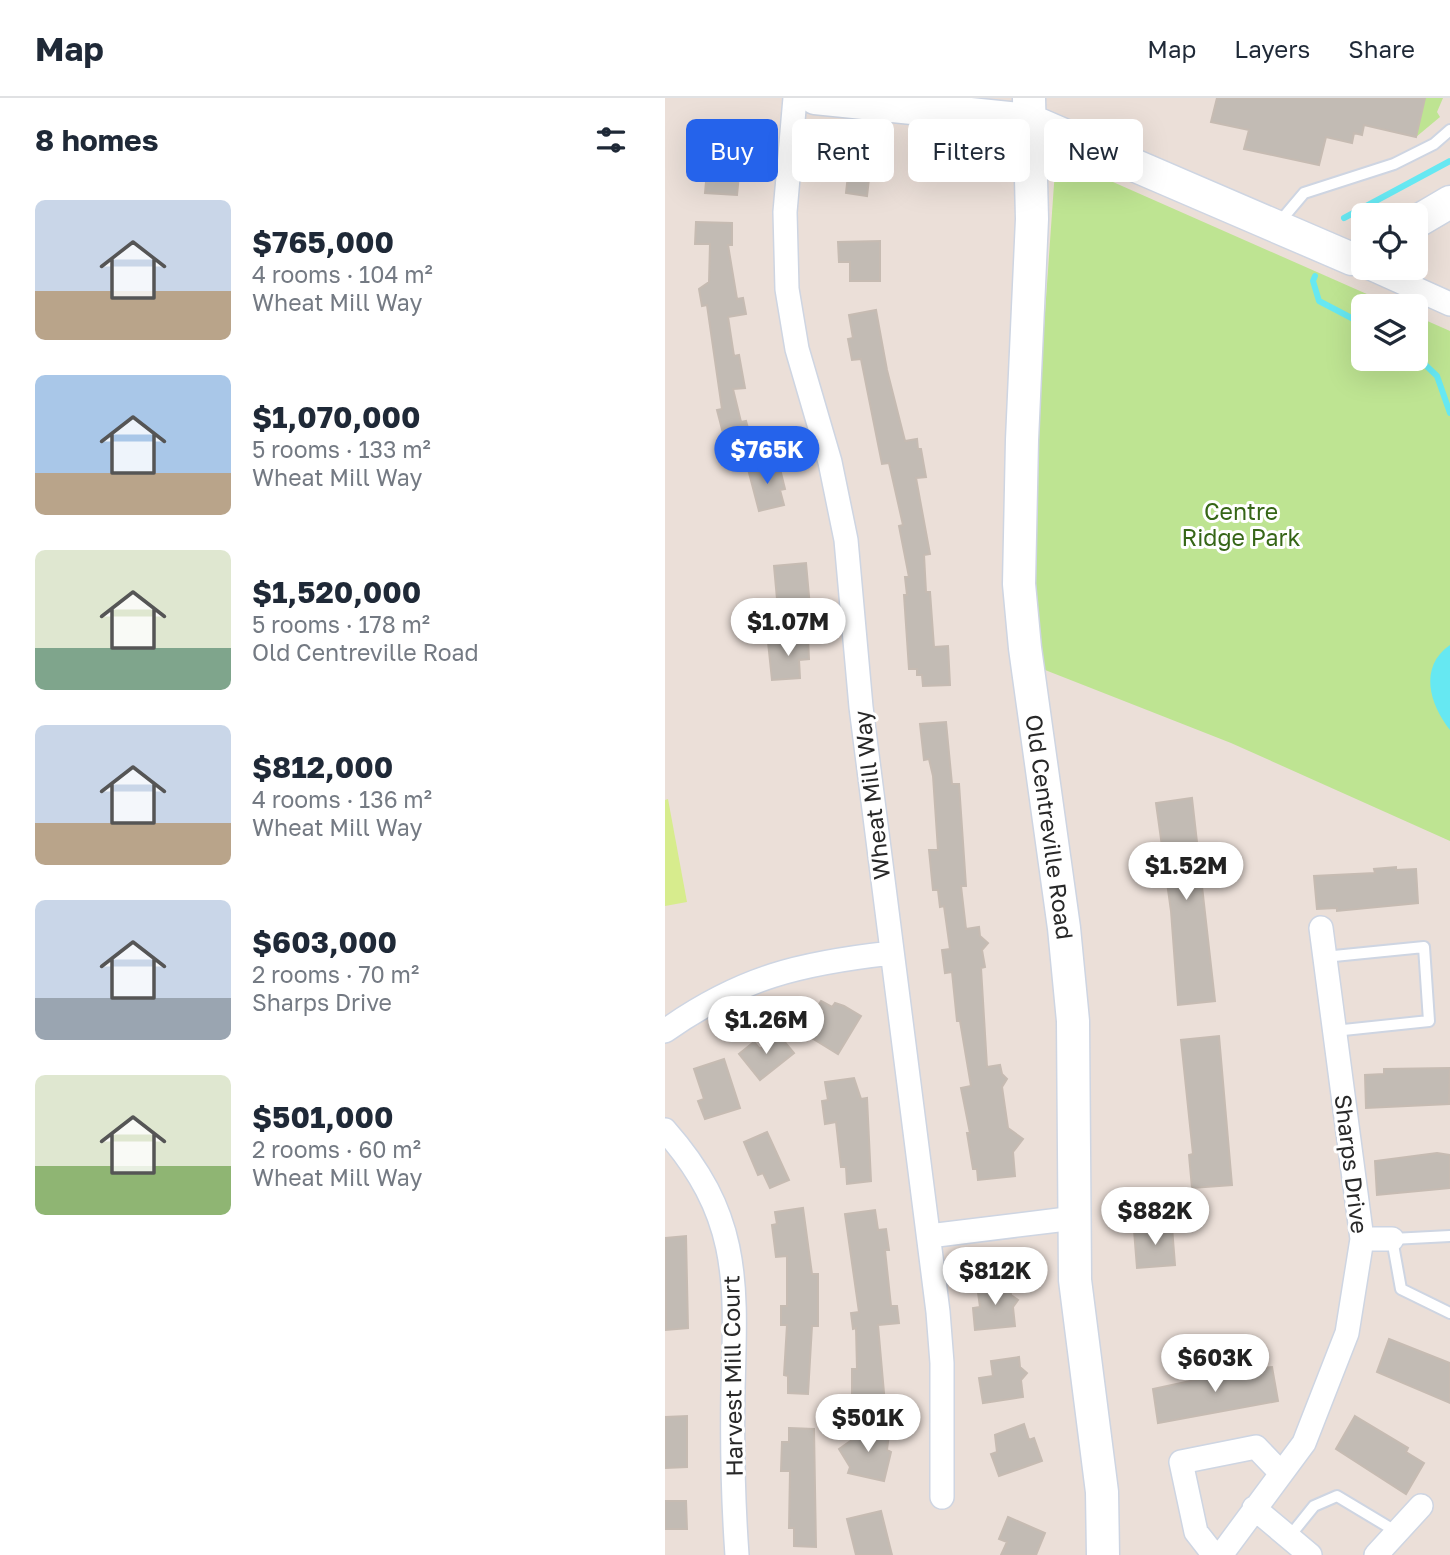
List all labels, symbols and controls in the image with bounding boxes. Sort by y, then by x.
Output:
text: Map [35,29,104,68]
text: Map [1147,34,1196,63]
text: Layers [1234,34,1310,63]
text: Share [1348,34,1415,63]
chip: Buy [686,119,778,182]
chip: Rent [792,119,894,182]
chip: Filters [908,119,1030,182]
chip: New [1044,119,1143,182]
icon: filters [592,121,630,159]
text: 8 homes [35,122,159,158]
map controls [1351,203,1428,371]
button: locate [1351,203,1428,280]
text: $765,000 [252,224,394,260]
icon: home [91,228,175,312]
text: 4 rooms · 104 m² [252,260,433,288]
text: Wheat Mill Way [252,288,422,316]
button: layers [1351,294,1428,371]
text: $1,070,000 [252,399,421,435]
icon: home [91,403,175,487]
pin: $765K [718,426,816,486]
text: 5 rooms · 133 m² [252,435,431,463]
text: $765K [730,435,804,463]
text: Wheat Mill Way [252,463,422,491]
park label: Centre Ridge Park [1182,497,1300,551]
text: $1,520,000 [252,574,421,610]
icon: home [91,578,175,662]
pin: $1.07M [731,598,845,658]
text: $1.07M [747,607,829,635]
text: 5 rooms · 178 m² [252,610,430,638]
text: Old Centreville Road [252,638,479,666]
street label: Wheat Mill Way [847,709,895,881]
street label: Old Centreville Road [1020,713,1080,941]
text: $812,000 [252,749,393,785]
icon: home [91,753,175,837]
text: 4 rooms · 136 m² [252,785,432,813]
text: Wheat Mill Way [252,813,422,841]
pin: $1.52M [1129,842,1243,902]
text: $1.52M [1144,851,1228,879]
text: $603,000 [252,924,397,960]
icon: home [91,928,175,1012]
text: 2 rooms · 70 m² [252,960,419,988]
text: Sharps Drive [252,988,392,1016]
pin: $1.26M [709,996,823,1056]
text: $1.26M [724,1005,808,1033]
street label: Sharps Drive [1330,1093,1374,1235]
text: $501,000 [252,1099,393,1135]
icon: home [91,1103,175,1187]
text: 2 rooms · 60 m² [252,1135,421,1163]
text: Wheat Mill Way [252,1163,422,1191]
pin: $882K [1106,1188,1204,1247]
text: $882K [1117,1196,1193,1224]
pin: $812K [946,1248,1044,1307]
text: $812K [959,1256,1031,1284]
street label: Harvest Mill Court [716,1275,748,1477]
pin: $603K [1166,1334,1264,1394]
text: $603K [1177,1343,1253,1371]
pin: $501K [819,1394,917,1454]
text: $501K [832,1403,904,1431]

